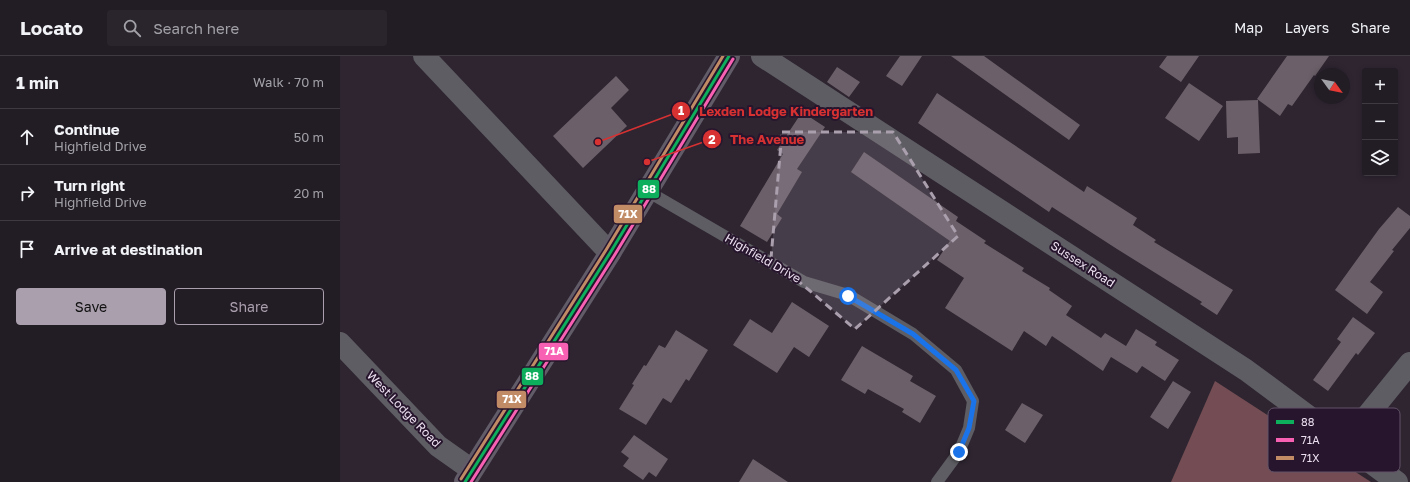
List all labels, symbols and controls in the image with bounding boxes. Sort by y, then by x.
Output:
search box [107,10,387,46]
text: Locato [20,16,83,39]
icon: search [121,17,143,39]
text: Search here [153,19,239,37]
text: Map [1234,19,1263,36]
text: Layers [1285,19,1329,36]
text: Share [1351,19,1390,36]
north arrow [1314,68,1350,104]
map controls [1362,68,1398,176]
button: + [1362,68,1398,104]
text: 1 min [16,72,59,93]
text: Walk · 70 m [253,74,324,90]
callout: Lexden Lodge Kindergarten [671,99,881,124]
text: 1 [678,103,684,118]
text: Lexden Lodge Kindergarten [699,103,873,119]
button: − [1362,104,1398,140]
text: Continue [54,120,120,138]
icon: ahead [16,126,38,148]
callout: The Avenue [702,127,812,152]
text: 50 m [294,129,324,145]
text: The Avenue [730,131,804,147]
text: 2 [708,132,716,147]
text: Highfield Drive [54,138,147,154]
button: layers [1362,140,1398,176]
text: Turn right [54,176,125,194]
line badge: 88 [637,179,660,199]
icon: right [16,182,38,204]
text: 88 [642,182,656,195]
text: 20 m [294,185,324,201]
text: Highfield Drive [54,194,147,210]
line badge: 71X [613,204,643,224]
text: 71X [618,207,638,220]
street label: Highfield Drive [722,230,804,286]
icon: arrive [16,238,38,260]
street label: Sussex Road [1048,238,1118,290]
text: Arrive at destination [54,240,203,258]
route start [839,287,857,305]
button: Save [16,288,166,325]
button: Share [174,288,324,325]
line badge: 71A [538,342,569,361]
text: 71A [544,344,564,357]
line badge: 88 [521,367,544,386]
street label: West Lodge Road [364,368,444,450]
text: 88 [525,369,539,382]
line badge: 71X [496,390,527,409]
text: 71X [502,392,522,405]
legend [1268,408,1400,472]
text: 88 [1301,415,1315,428]
text: 71A [1301,433,1320,446]
route end [950,443,968,461]
text: 71X [1301,451,1319,464]

